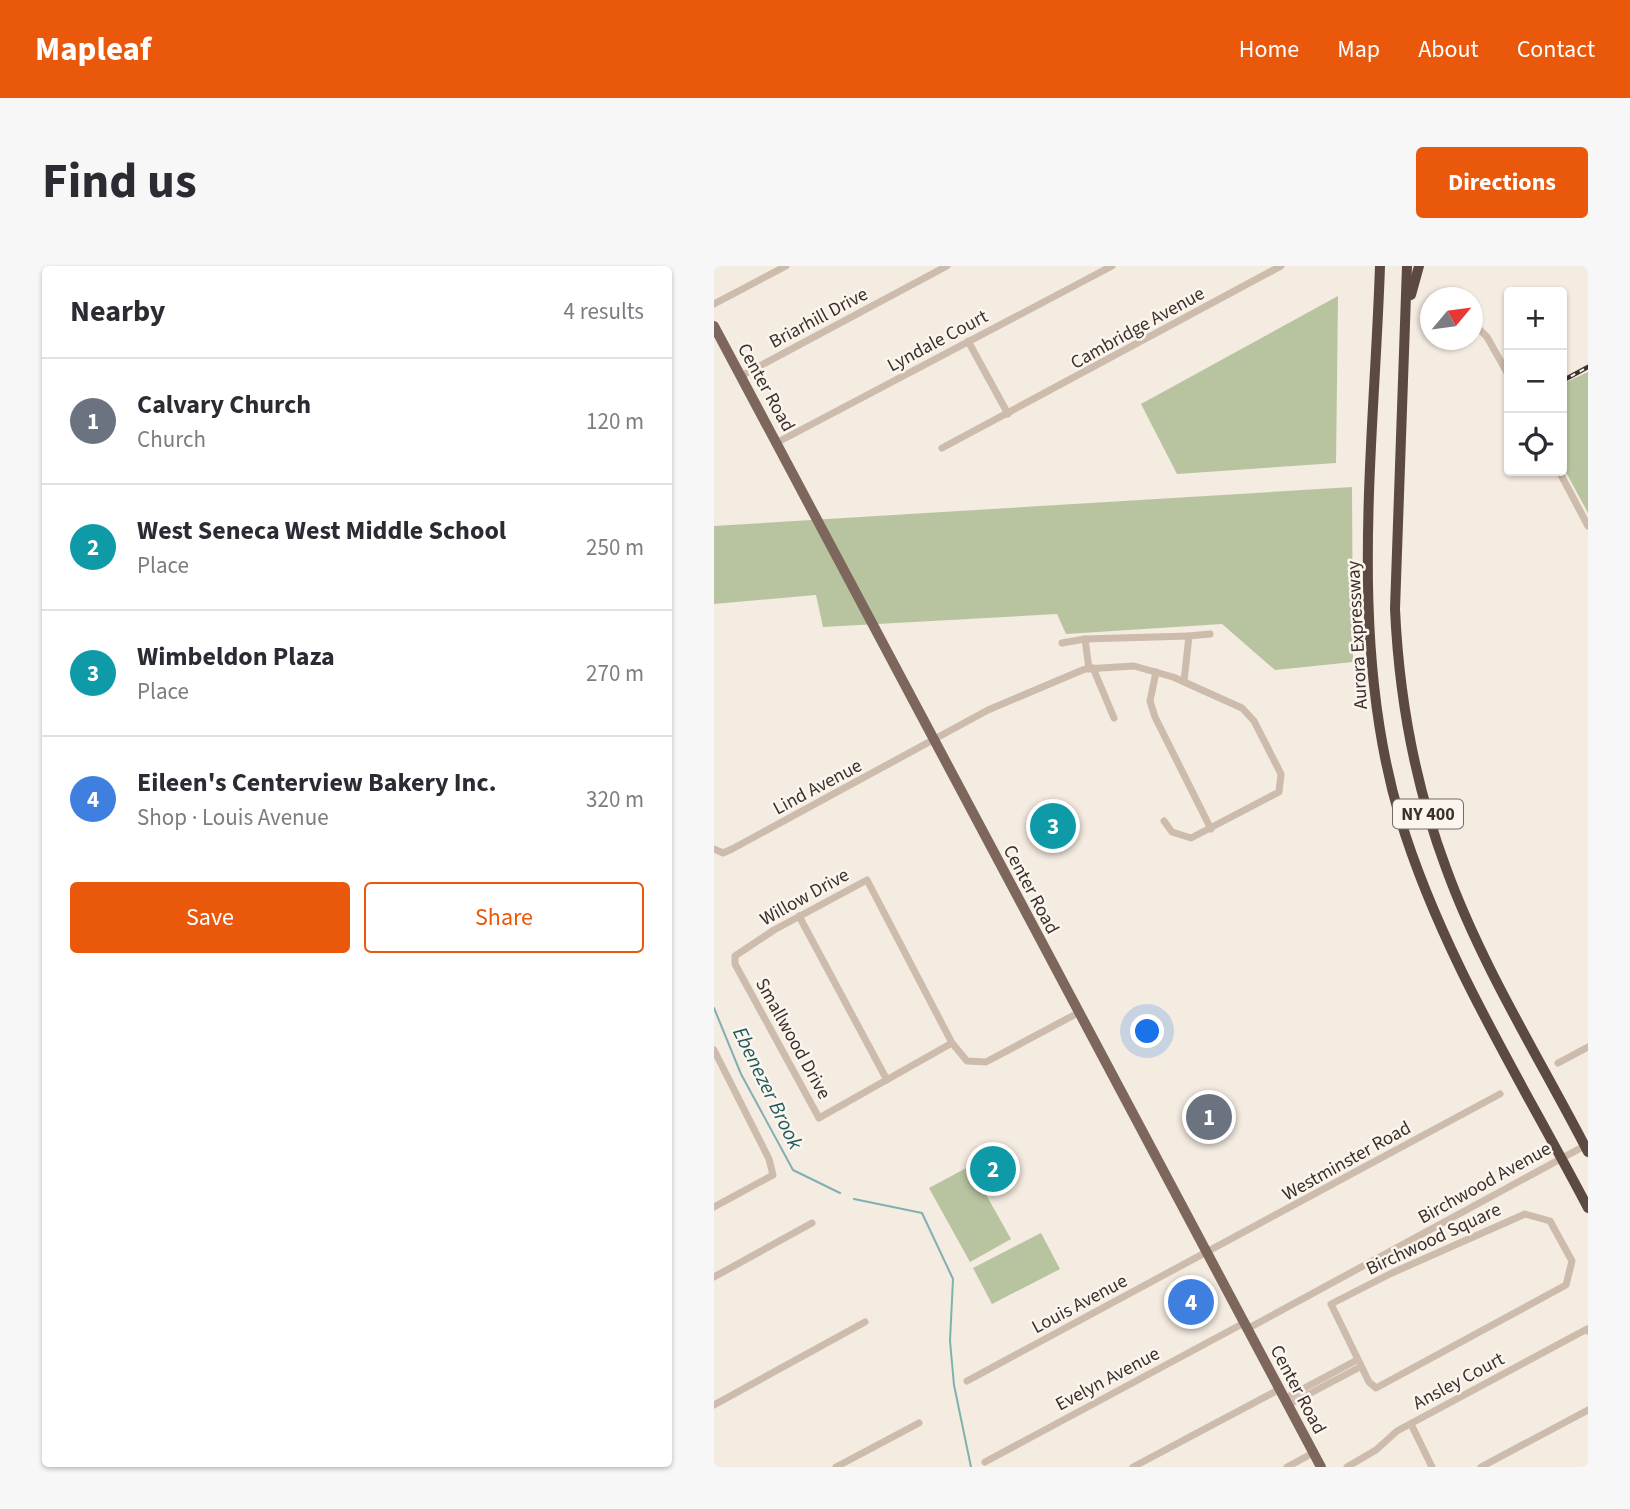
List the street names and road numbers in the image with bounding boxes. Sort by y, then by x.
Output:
street label: Cambridge Avenue [1066,280,1210,376]
street label: Briarhill Drive [765,281,873,356]
street label: Lyndale Court [883,303,993,379]
street label: Center Road [730,339,801,437]
street label: Aurora Expressway [1340,560,1375,710]
street label: Lind Avenue [768,753,867,822]
road number: NY 400 [1393,800,1463,828]
street label: Center Road [996,840,1065,939]
street label: Willow Drive [755,862,854,933]
street label: Smallwood Drive [748,973,837,1104]
street label: Westminster Road [1277,1115,1416,1208]
street label: Birchwood Avenue [1413,1136,1556,1231]
street label: Birchwood Square [1362,1196,1506,1282]
street label: Louis Avenue [1027,1268,1132,1341]
street label: Center Road [1263,1340,1332,1439]
street label: Evelyn Avenue [1051,1341,1165,1418]
street label: Ansley Court [1408,1346,1510,1417]

